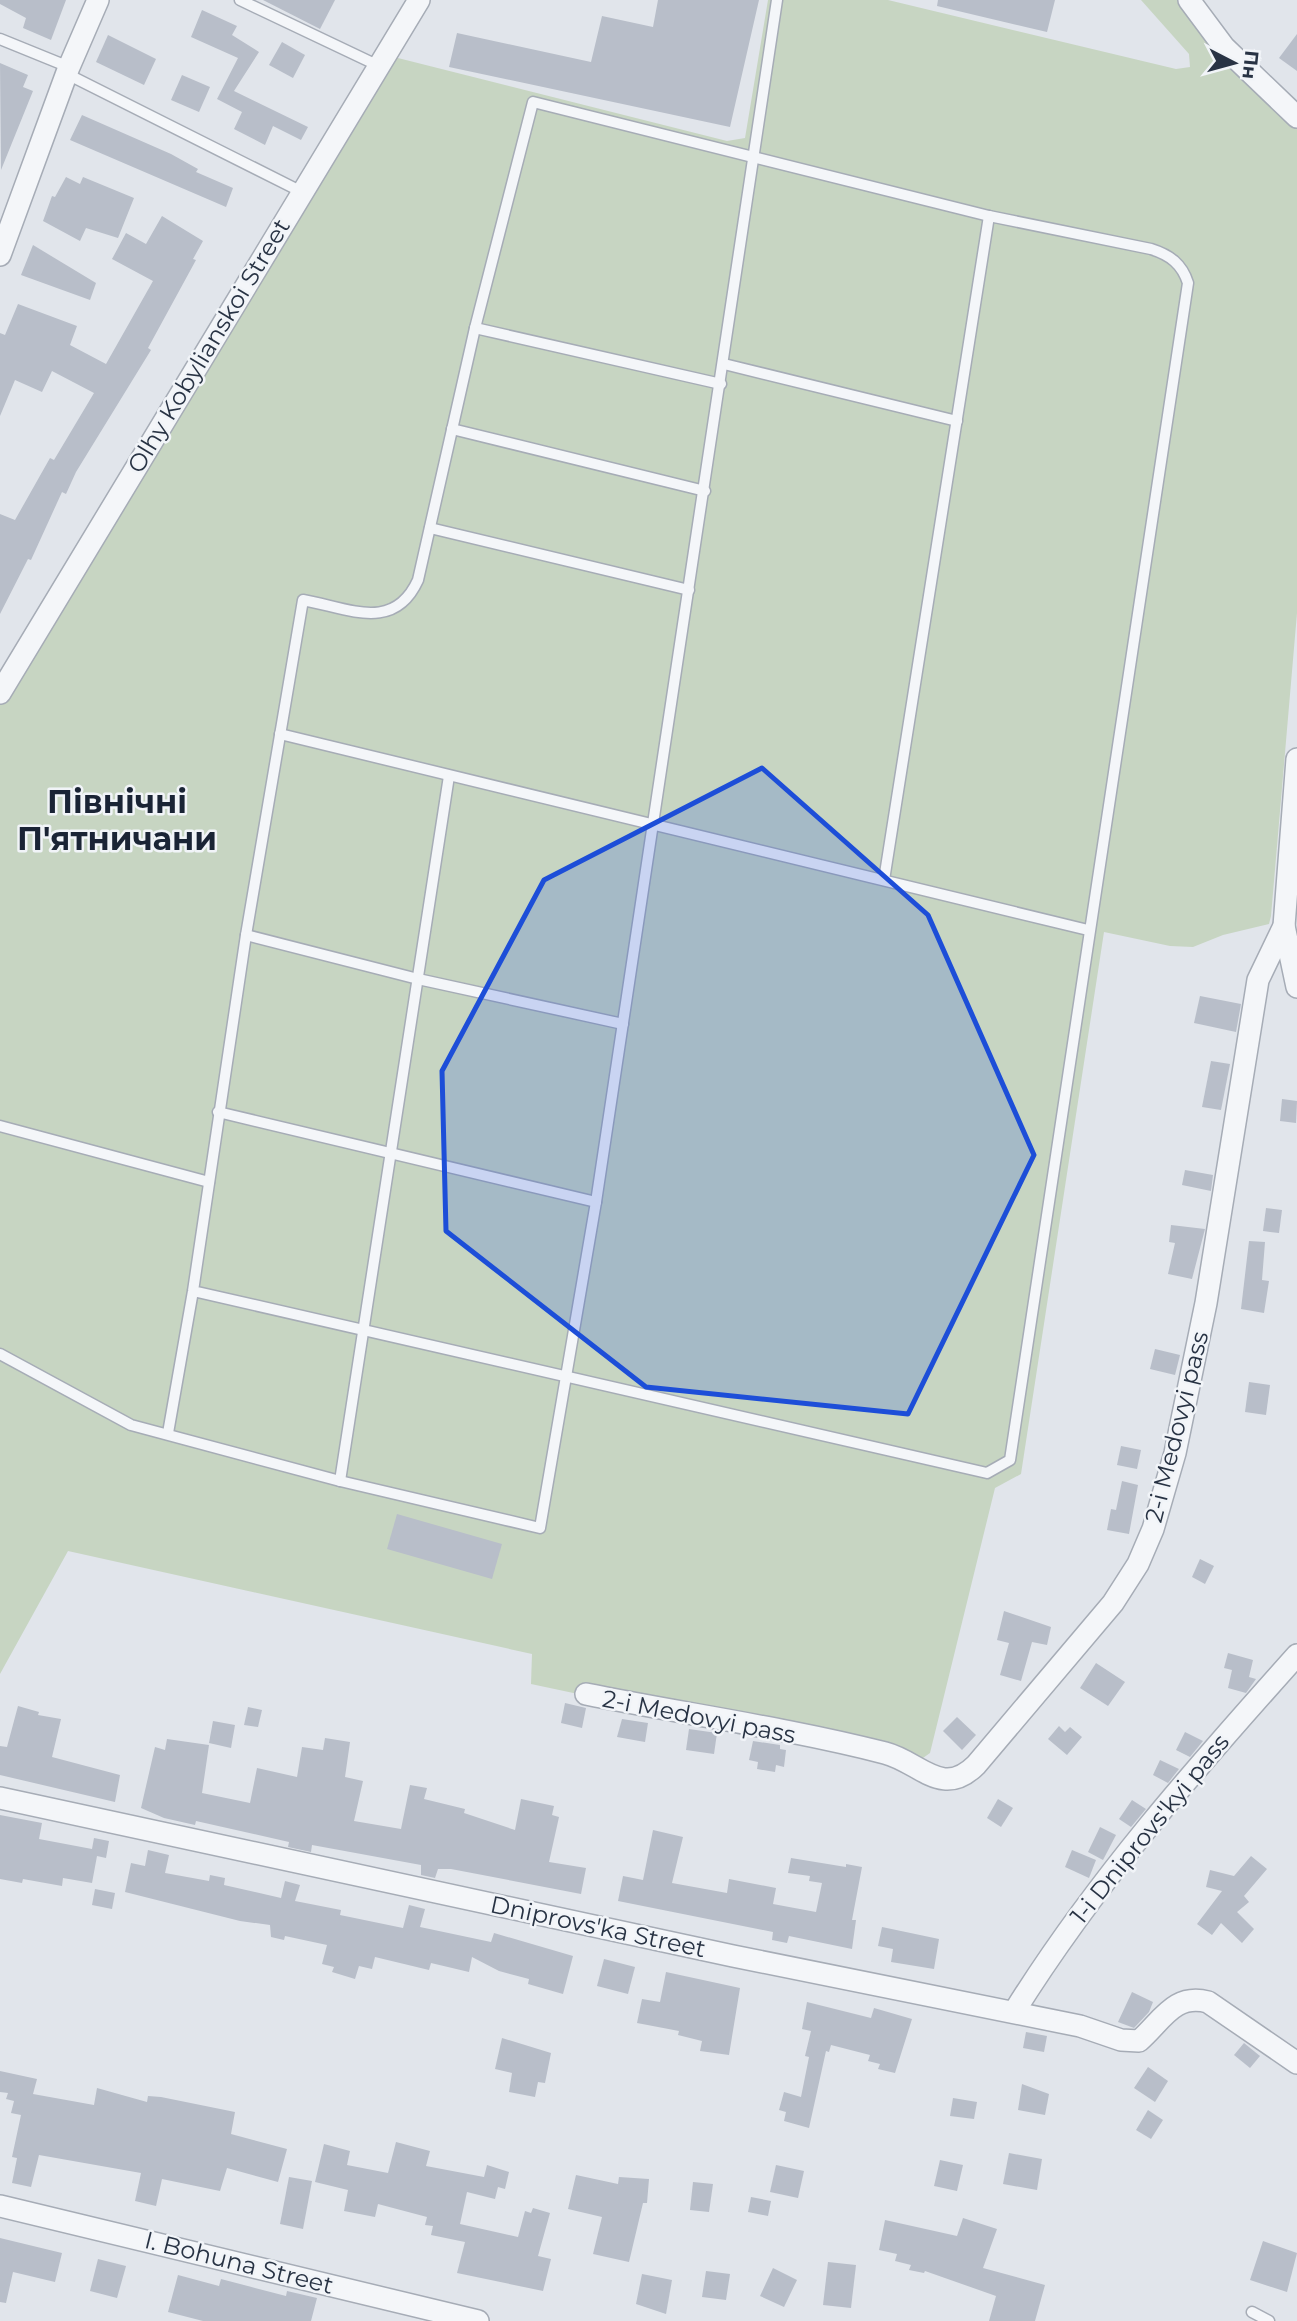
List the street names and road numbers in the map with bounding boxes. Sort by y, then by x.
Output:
street label: Olhy Kobylianskoi Street [121,213,296,478]
street label: 2-i Medovyi pass [1139,1328,1214,1526]
street label: 2-i Medovyi pass [600,1684,798,1749]
street label: 1-i Dniprovs'kyi pass [1064,1728,1235,1930]
street label: Dniprovs'ka Street [488,1890,709,1964]
street label: I. Bohuna Street [142,2225,337,2300]

